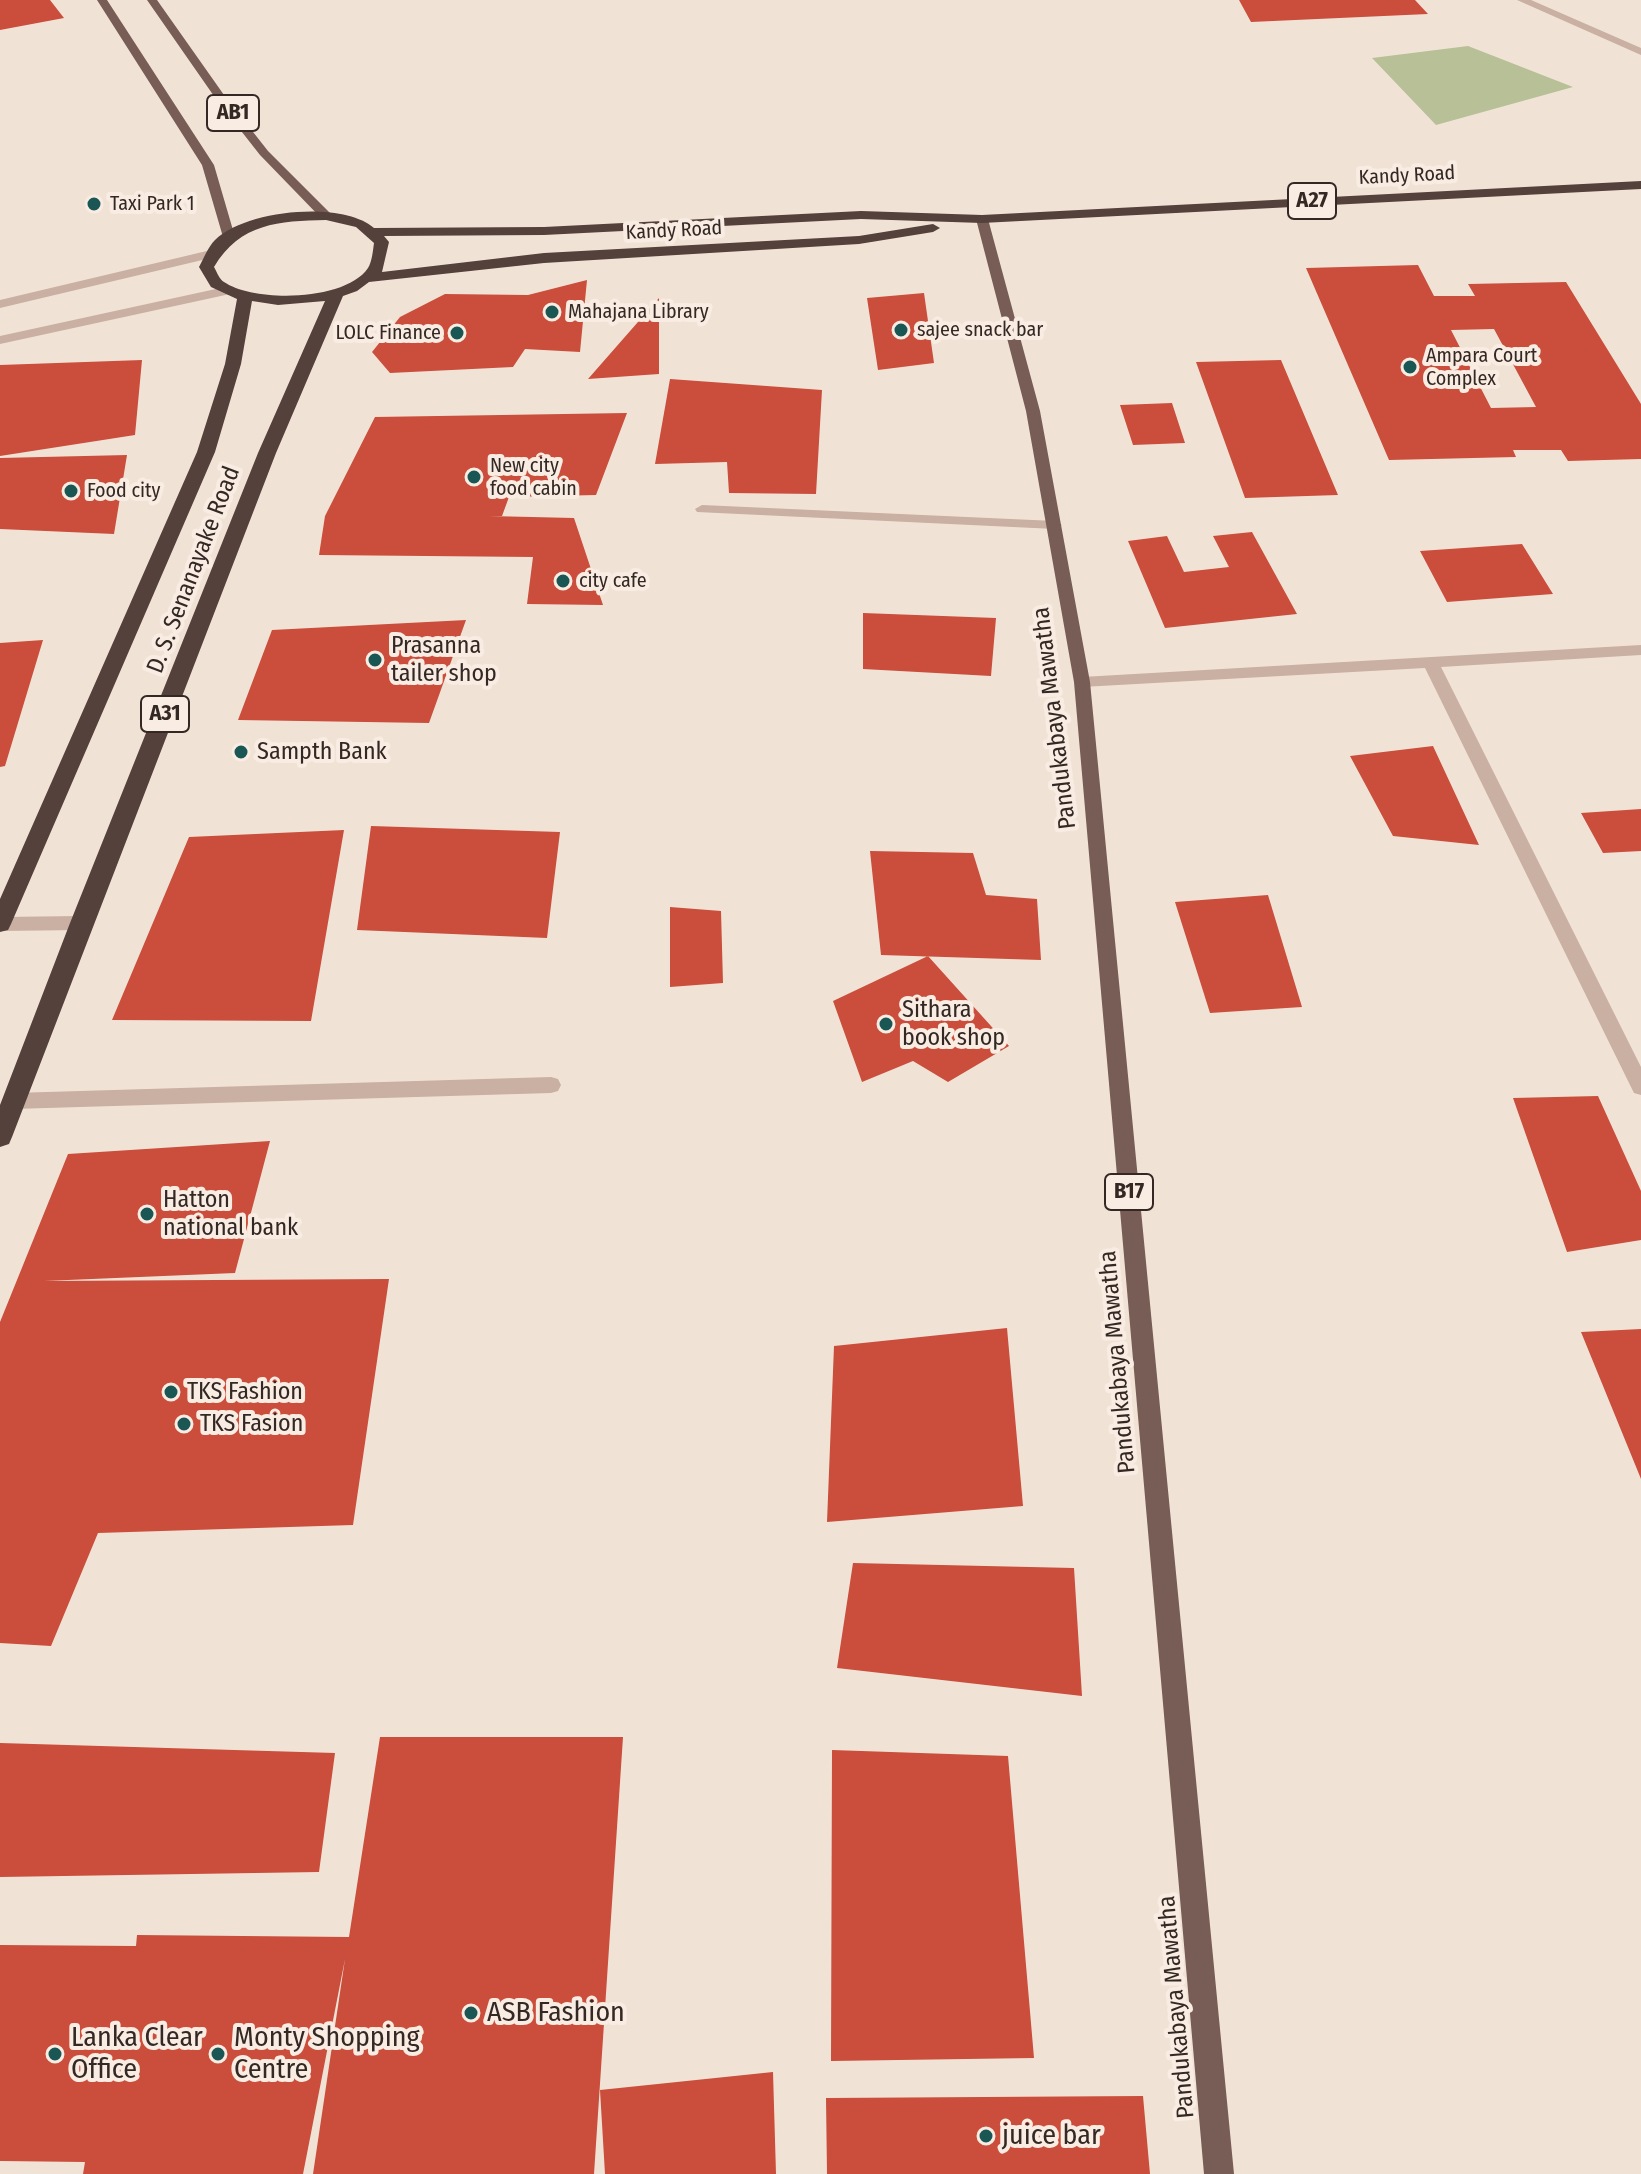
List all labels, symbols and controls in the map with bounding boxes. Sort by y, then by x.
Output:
road number: AB1 [207,95,259,131]
street label: Kandy Road [1358,161,1456,191]
road number: A27 [1288,183,1336,219]
place label: Taxi Park 1 [110,192,195,216]
marker: Taxi Park 1 [85,195,103,213]
street label: Kandy Road [625,216,723,246]
place label: Mahajana Library [568,300,709,324]
marker: Mahajana Library [543,303,561,321]
place label: sajee snack bar [917,318,1043,342]
place label: LOLC Finance [336,321,441,345]
marker: sajee snack bar [892,321,910,339]
marker: LOLC Finance [448,324,466,342]
place label: Ampara Court Complex [1426,344,1537,391]
marker: Ampara Court Complex [1401,358,1419,376]
place label: New city food cabin [490,454,577,501]
street label: D. S. Senanayake Road [141,462,247,678]
marker: New city food cabin [465,468,483,486]
place label: Food city [87,479,161,503]
marker: Food city [62,482,80,500]
place label: city cafe [579,569,647,593]
marker: city cafe [554,572,572,590]
street label: Pandukabaya Mawatha [1027,605,1083,831]
place label: Prasanna tailer shop [391,632,497,688]
marker: Prasanna tailer shop [366,651,384,669]
road number: A31 [141,696,189,732]
place label: Sampth Bank [257,738,387,766]
marker: Sampth Bank [232,743,250,761]
place label: Sithara book shop [902,996,1005,1052]
marker: Sithara book shop [877,1015,895,1033]
road number: B17 [1105,1174,1153,1210]
place label: Hatton national bank [163,1186,298,1242]
marker: Hatton national bank [138,1205,156,1223]
street label: Pandukabaya Mawatha [1094,1249,1142,1475]
place label: TKS Fashion [187,1378,303,1406]
marker: TKS Fashion [162,1383,180,1401]
place label: TKS Fasion [200,1410,303,1438]
marker: TKS Fasion [175,1415,193,1433]
street label: Pandukabaya Mawatha [1153,1894,1201,2120]
place label: ASB Fashion [487,1996,625,2030]
marker: ASB Fashion [462,2004,480,2022]
place label: Lanka Clear Office [71,2021,203,2087]
place label: Monty Shopping Centre [234,2021,420,2087]
marker: Lanka Clear Office [46,2045,64,2063]
marker: Monty Shopping Centre [209,2045,227,2063]
place label: juice bar [1002,2119,1101,2153]
marker: juice bar [977,2127,995,2145]

